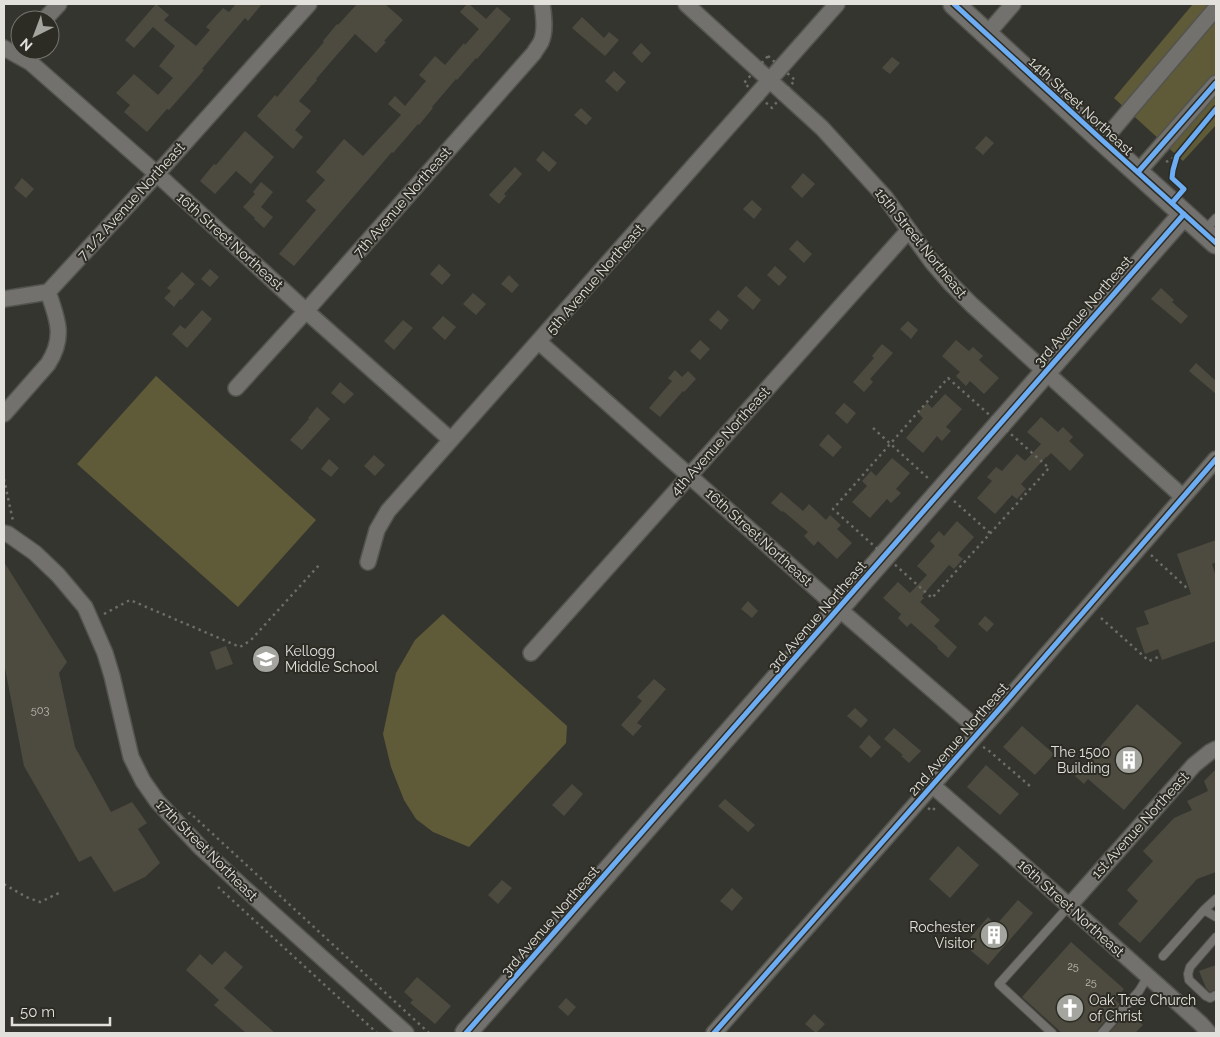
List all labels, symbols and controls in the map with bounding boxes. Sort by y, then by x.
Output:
north arrow [10,10,60,60]
text: N [17,35,36,54]
street label: 14th Street Northeast [1026,54,1137,159]
street label: 7 1/2 Avenue Northeast [74,139,188,263]
street label: 7th Avenue Northeast [350,144,454,260]
street label: 15th Street Northeast [872,185,970,301]
street label: 16th Street Northeast [174,189,287,293]
street label: 5th Avenue Northeast [543,221,647,337]
street label: 3rd Avenue Northeast [1031,252,1135,369]
street label: 4th Avenue Northeast [667,383,773,499]
street label: 16th Street Northeast [703,485,816,589]
street label: 3rd Avenue Northeast [765,557,869,674]
place label: Kellogg Middle School [285,643,378,675]
school or university icon: Kellogg Middle School [251,644,281,674]
street label: 2nd Avenue Northeast [905,679,1012,799]
house number: 503 [31,704,49,717]
place label: The 1500 Building [1051,744,1110,776]
building icon: The 1500 Building [1114,745,1144,775]
street label: 1st Avenue Northeast [1088,768,1192,881]
street label: 17th Street Northeast [153,796,261,904]
street label: 16th Street Northeast [1015,856,1128,960]
street label: 3rd Avenue Northeast [498,862,602,979]
place label: Rochester Visitor [909,919,975,951]
building icon: Rochester Visitor [979,920,1009,950]
house number: 25 [1067,960,1079,973]
house number: 25 [1085,976,1097,989]
place label: Oak Tree Church of Christ [1089,992,1196,1024]
church icon: Oak Tree Church of Christ [1055,993,1085,1023]
scale bar [12,994,110,1026]
text: 50 m [20,1003,55,1021]

